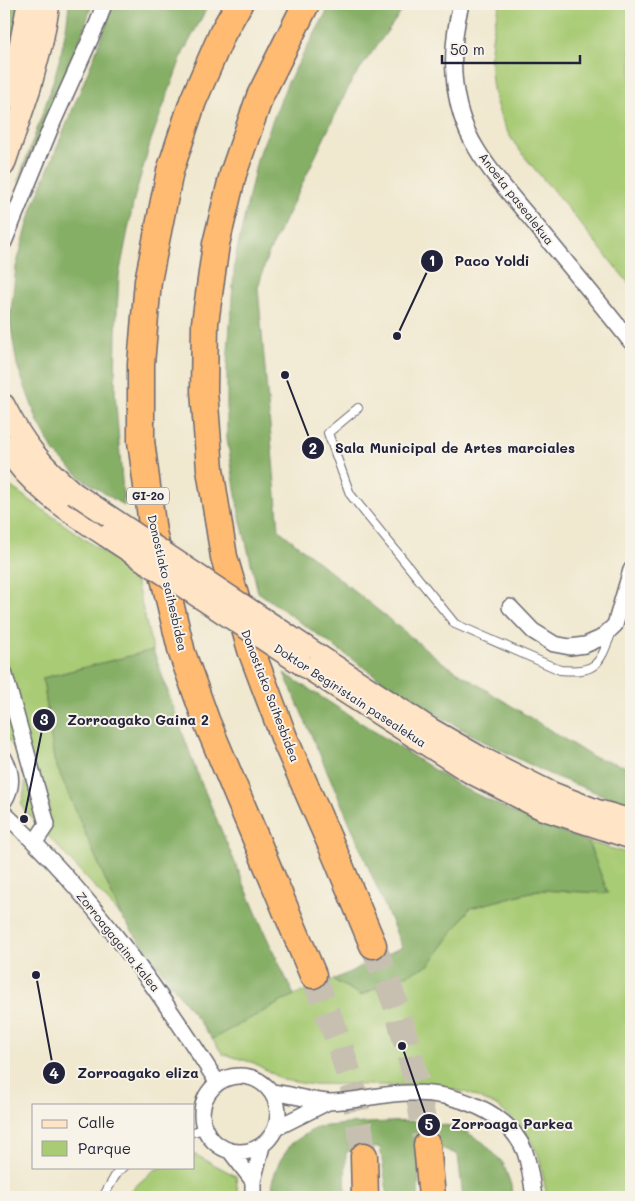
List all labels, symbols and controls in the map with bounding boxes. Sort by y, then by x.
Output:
scale bar [442,32,580,64]
text: 50 m [450,39,485,59]
street label: Anoeta pasealekua [476,149,558,248]
callout: Paco Yoldi [419,247,539,276]
text: 1 [429,250,435,270]
text: Paco Yoldi [454,251,530,270]
callout: Sala Municipal de Artes marciales [300,434,585,463]
text: 2 [309,438,317,458]
text: Sala Municipal de Artes marciales [335,438,575,457]
road number: GI-20 [127,488,169,504]
street label: Donostiako saihesbidea [144,513,191,653]
street label: Donostiako Saihesbidea [238,627,304,764]
street label: Doktor Begiristain pasealekua [271,640,430,750]
callout: Zorroagako Gaina 2 [32,705,219,734]
text: 3 [39,709,49,729]
text: Zorroagako Gaina 2 [67,710,209,729]
street label: Zorroagagaina kalea [74,888,164,995]
callout: Zorroagako eliza [42,1059,208,1088]
text: 4 [49,1063,59,1083]
text: Zorroagako eliza [77,1063,199,1082]
legend [32,1104,195,1168]
callout: Zorroaga Parkea [416,1110,583,1139]
text: Calle [78,1112,115,1132]
text: 5 [425,1114,434,1134]
text: Zorroaga Parkea [451,1114,573,1133]
text: Parque [78,1138,131,1158]

